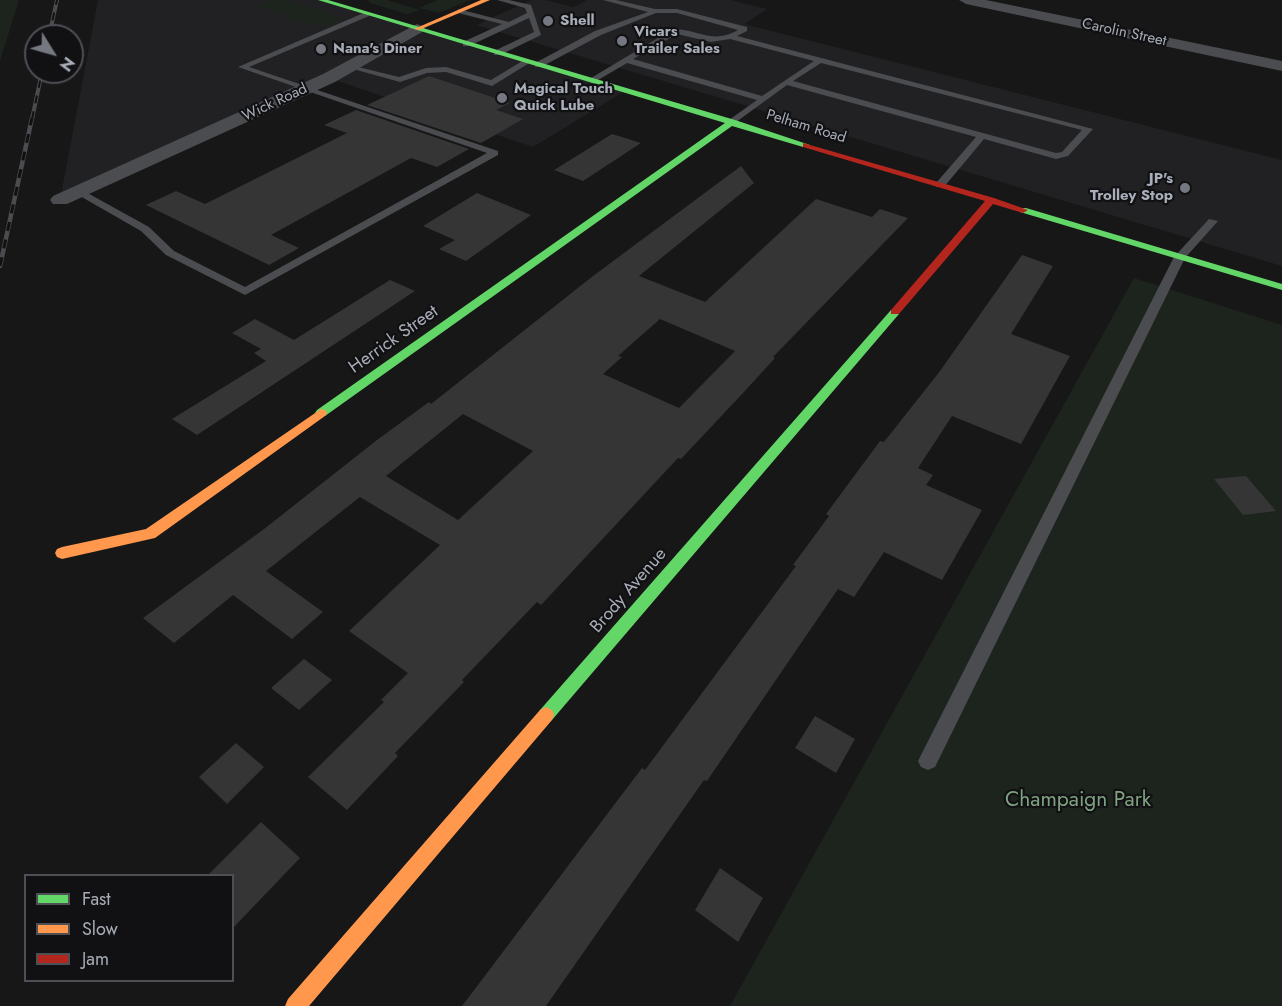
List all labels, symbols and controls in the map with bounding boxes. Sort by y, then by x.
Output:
place label: Shell [560,12,595,30]
marker: Shell [541,14,555,28]
street label: Carolin Street [1080,15,1168,51]
place label: Vicars Trailer Sales [634,23,720,58]
north arrow [24,24,84,84]
marker: Vicars Trailer Sales [615,34,629,48]
place label: Nana's Diner [333,40,422,58]
marker: Nana's Diner [314,42,328,56]
text: N [54,52,80,76]
street label: Wick Road [240,80,310,126]
place label: Magical Touch Quick Lube [514,80,613,115]
marker: Magical Touch Quick Lube [495,91,509,105]
street label: Pelham Road [764,106,848,148]
place label: JP's Trolley Stop [1090,170,1173,205]
marker: JP's Trolley Stop [1178,181,1192,195]
street label: Herrick Street [345,301,443,379]
street label: Brody Avenue [586,544,672,638]
park label: Champaign Park [1005,788,1151,814]
legend [24,874,234,982]
text: Fast [82,886,111,912]
text: Slow [82,916,118,942]
text: Jam [82,946,109,972]

